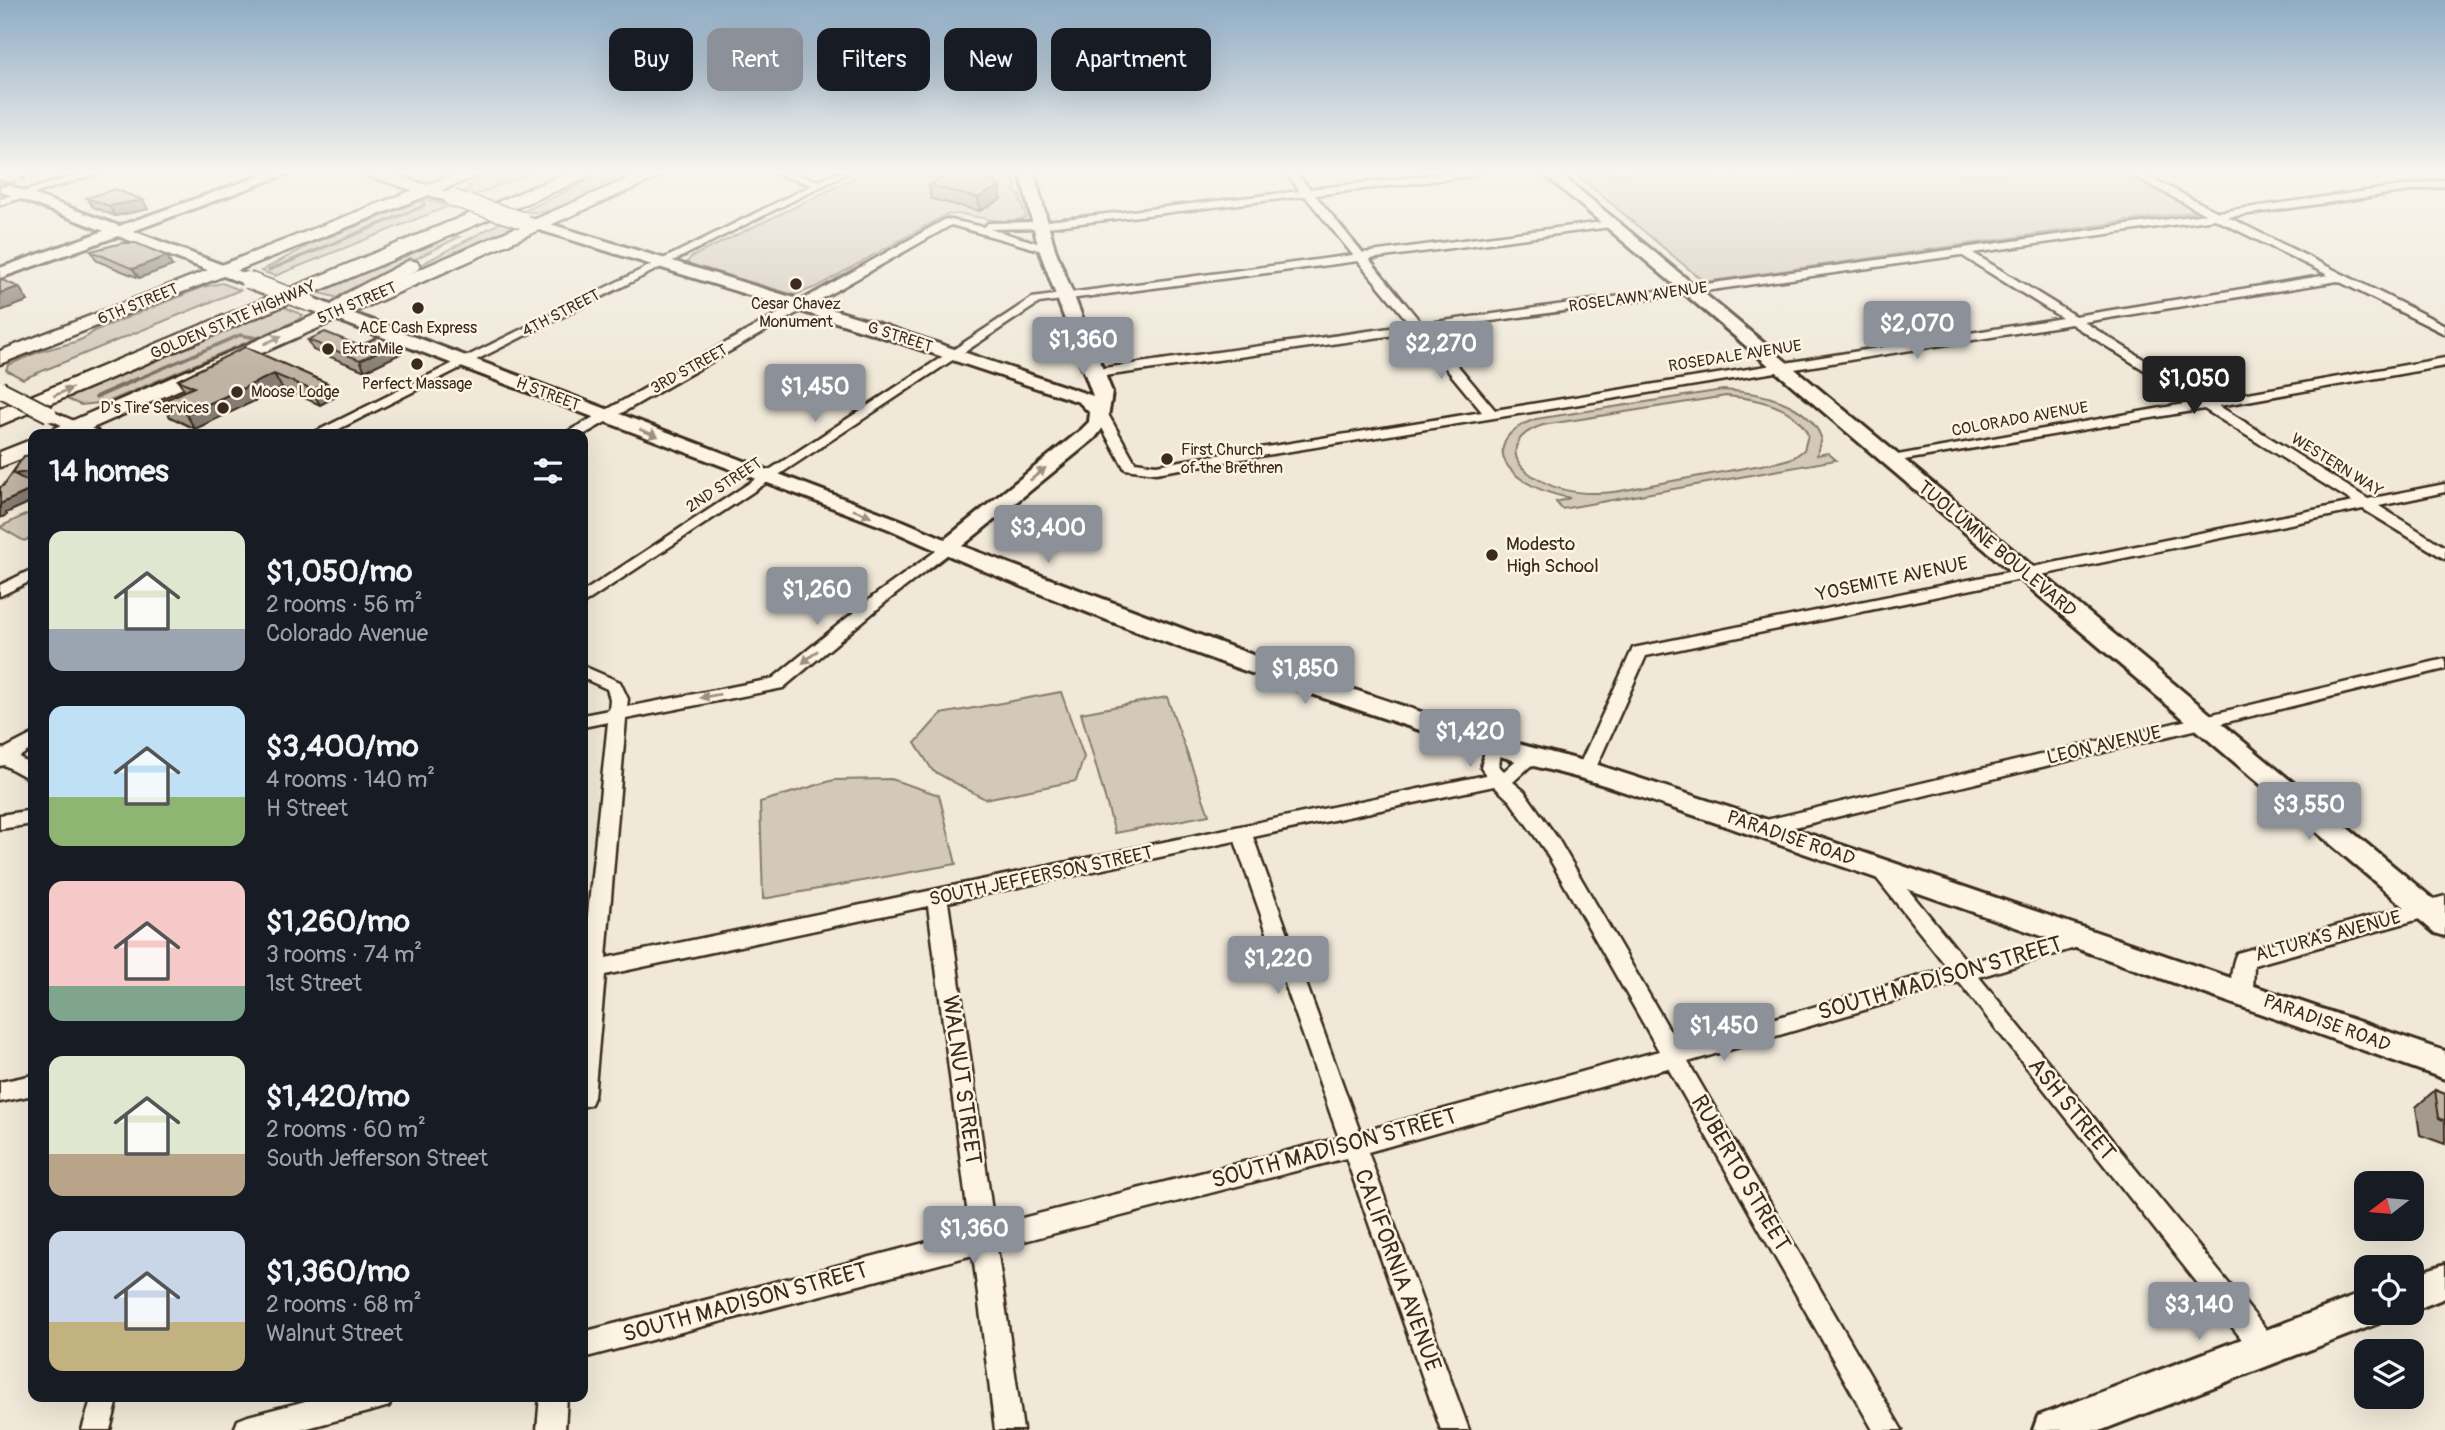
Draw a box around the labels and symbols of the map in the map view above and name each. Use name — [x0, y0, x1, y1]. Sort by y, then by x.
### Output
street label: GOLDEN STATE HIGHWAY — [147, 276, 319, 364]
marker: Cesar Chavez Monument — [788, 276, 804, 292]
street label: 5TH STREET — [314, 277, 400, 329]
street label: ROSELAWN AVENUE — [1567, 277, 1709, 317]
street label: 6TH STREET — [95, 279, 181, 329]
street label: 4TH STREET — [519, 285, 603, 341]
place label: Cesar Chavez Monument — [751, 294, 841, 332]
marker: ACE Cash Express — [410, 300, 426, 316]
pin: $2,070 — [1860, 302, 1974, 361]
street label: G STREET — [865, 317, 935, 357]
place label: ACE Cash Express — [359, 318, 477, 338]
pin: $1,360 — [1026, 318, 1140, 377]
pin: $2,270 — [1384, 322, 1498, 381]
one-way arrow — [263, 334, 283, 346]
street label: ROSEDALE AVENUE — [1667, 336, 1803, 376]
place label: ExtraMile — [342, 339, 403, 359]
street label: 3RD STREET — [647, 340, 731, 398]
marker: ExtraMile — [320, 341, 336, 357]
marker: Perfect Massage — [409, 356, 425, 372]
pin: $1,050 — [2137, 356, 2251, 416]
pin: $1,450 — [758, 364, 872, 424]
street label: H STREET — [513, 373, 583, 415]
place label: Perfect Massage — [362, 374, 472, 394]
place label: Moose Lodge — [251, 382, 340, 402]
marker: Moose Lodge — [229, 384, 245, 400]
one-way arrow — [53, 386, 73, 398]
street label: COLORADO AVENUE — [1950, 397, 2090, 441]
place label: D's Tire Services — [101, 398, 209, 418]
marker: D's Tire Services — [215, 400, 231, 416]
one-way arrow — [639, 427, 660, 438]
street label: WESTERN WAY — [2287, 429, 2387, 501]
place label: First Church of the Brethren — [1181, 440, 1283, 478]
marker: First Church of the Brethren — [1159, 451, 1175, 467]
street label: 2ND STREET — [682, 453, 766, 517]
one-way arrow — [1029, 467, 1046, 482]
street label: TUOLUMNE BOULEVARD — [1913, 475, 2081, 623]
pin: $3,400 — [991, 505, 1105, 565]
one-way arrow — [852, 507, 873, 518]
place label: Modesto High School — [1506, 532, 1599, 578]
marker: Modesto High School — [1484, 547, 1500, 563]
street label: YOSEMITE AVENUE — [1813, 551, 1970, 607]
pin: $1,260 — [760, 568, 874, 627]
pin: $1,850 — [1248, 646, 1362, 706]
one-way arrow — [802, 649, 819, 664]
one-way arrow — [699, 691, 721, 702]
pin: $1,420 — [1413, 710, 1527, 769]
street label: LEON AVENUE — [2045, 720, 2164, 770]
pin: $3,550 — [2252, 782, 2366, 842]
street label: PARADISE ROAD — [1724, 805, 1858, 871]
street label: SOUTH JEFFERSON STREET — [927, 841, 1155, 911]
street label: ALTURAS AVENUE — [2252, 905, 2404, 967]
street label: SOUTH MADISON STREET — [1815, 929, 2066, 1027]
pin: $1,220 — [1221, 936, 1335, 996]
street label: PARADISE ROAD — [2260, 989, 2394, 1057]
street label: WALNUT STREET — [936, 993, 988, 1167]
pin: $1,450 — [1667, 1004, 1781, 1063]
street label: ASH STREET — [2022, 1052, 2122, 1167]
street label: RUBERTO STREET — [1685, 1090, 1798, 1256]
street label: SOUTH MADISON STREET — [1208, 1101, 1460, 1195]
street label: CALIFORNIA AVENUE — [1348, 1165, 1448, 1375]
north arrow — [2354, 1171, 2424, 1241]
pin: $1,360 — [917, 1206, 1031, 1266]
street label: SOUTH MADISON STREET — [619, 1255, 871, 1349]
pin: $3,140 — [2142, 1282, 2256, 1342]

